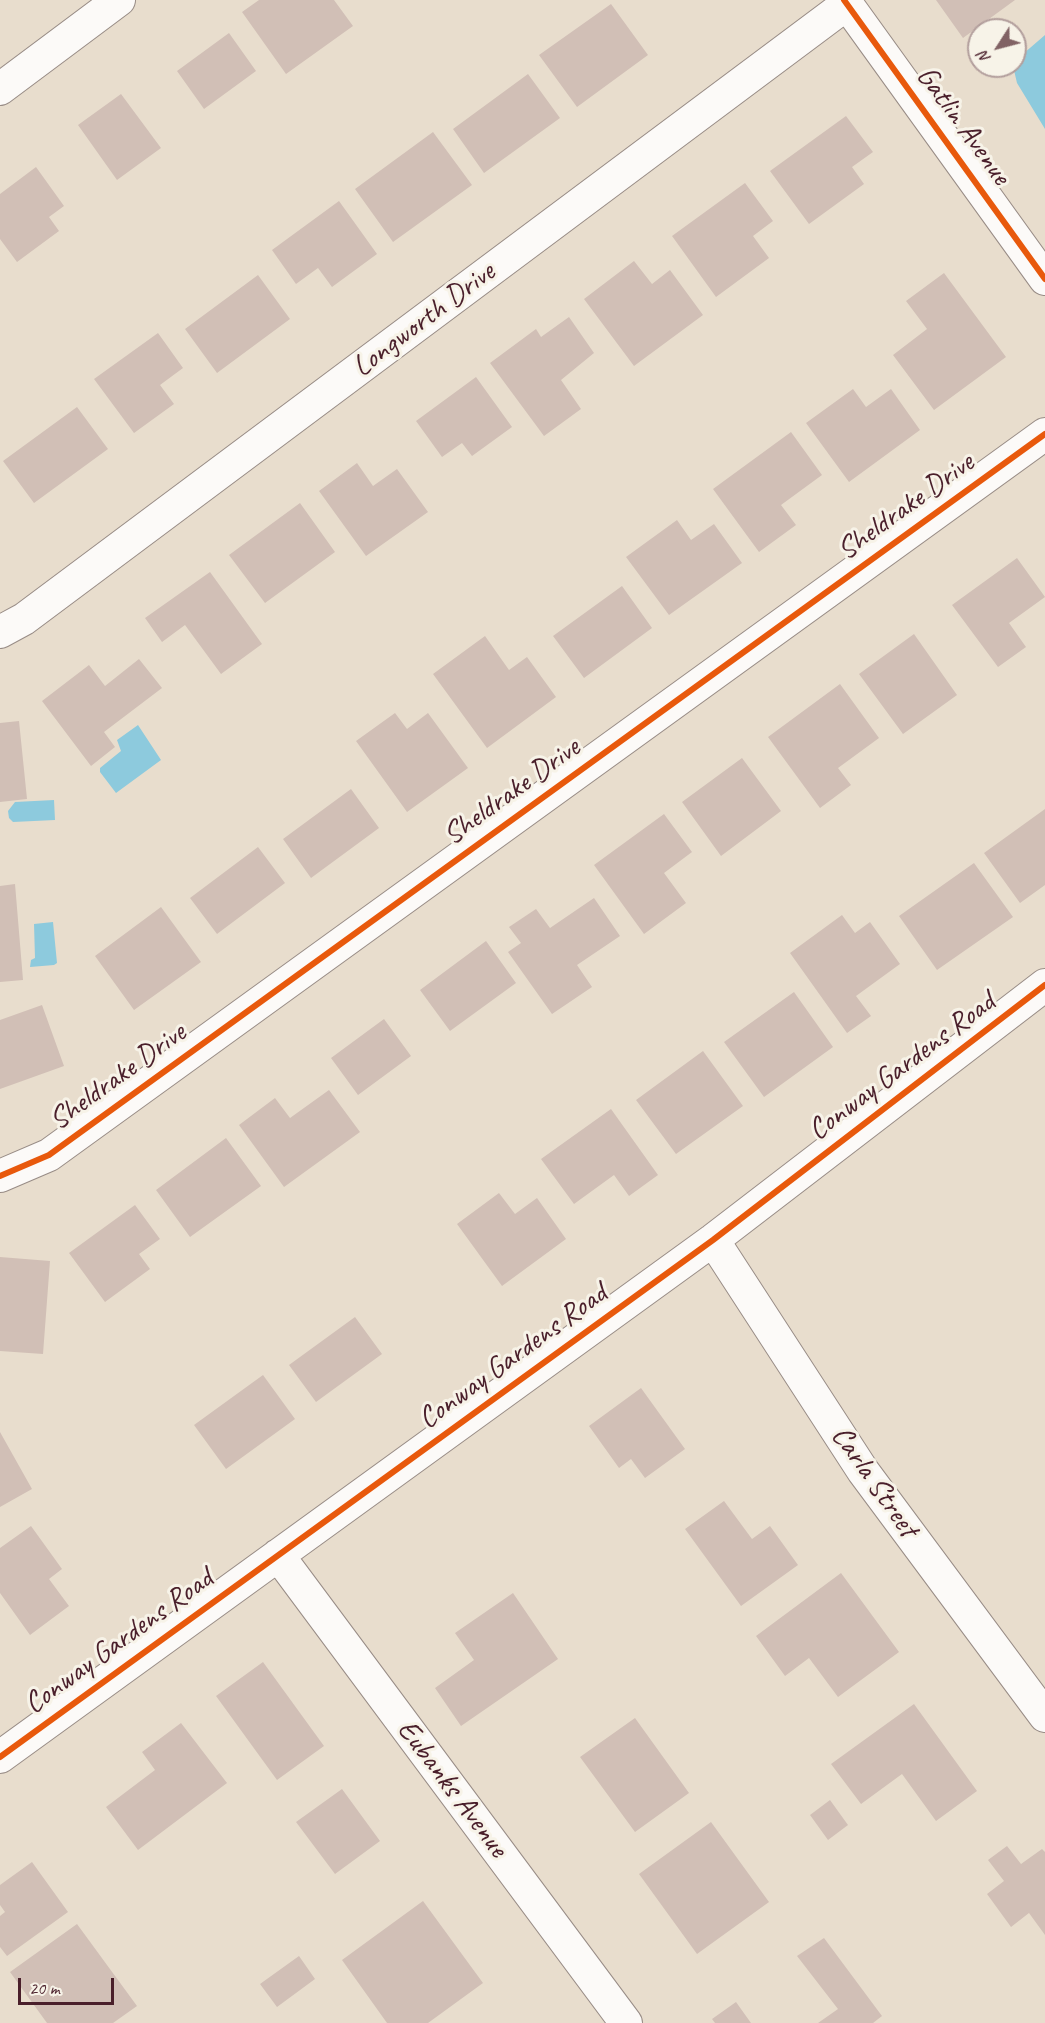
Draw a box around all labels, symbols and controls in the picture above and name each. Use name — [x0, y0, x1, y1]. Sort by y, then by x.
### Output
north arrow — [967, 18, 1027, 78]
text: N — [973, 48, 995, 67]
street label: Gatlin Avenue — [908, 60, 1018, 192]
street label: Longworth Drive — [346, 255, 502, 385]
street label: Sheldrake Drive — [831, 445, 981, 569]
street label: Sheldrake Drive — [437, 730, 587, 854]
street label: Conway Gardens Road — [802, 985, 1002, 1149]
street label: Sheldrake Drive — [43, 1015, 193, 1139]
street label: Conway Gardens Road — [412, 1276, 614, 1438]
street label: Carla Street — [823, 1419, 925, 1545]
street label: Conway Gardens Road — [18, 1561, 220, 1723]
street label: Eubanks Avenue — [389, 1713, 515, 1865]
scale bar — [21, 1966, 117, 2004]
text: 20 m — [29, 1977, 60, 1999]

